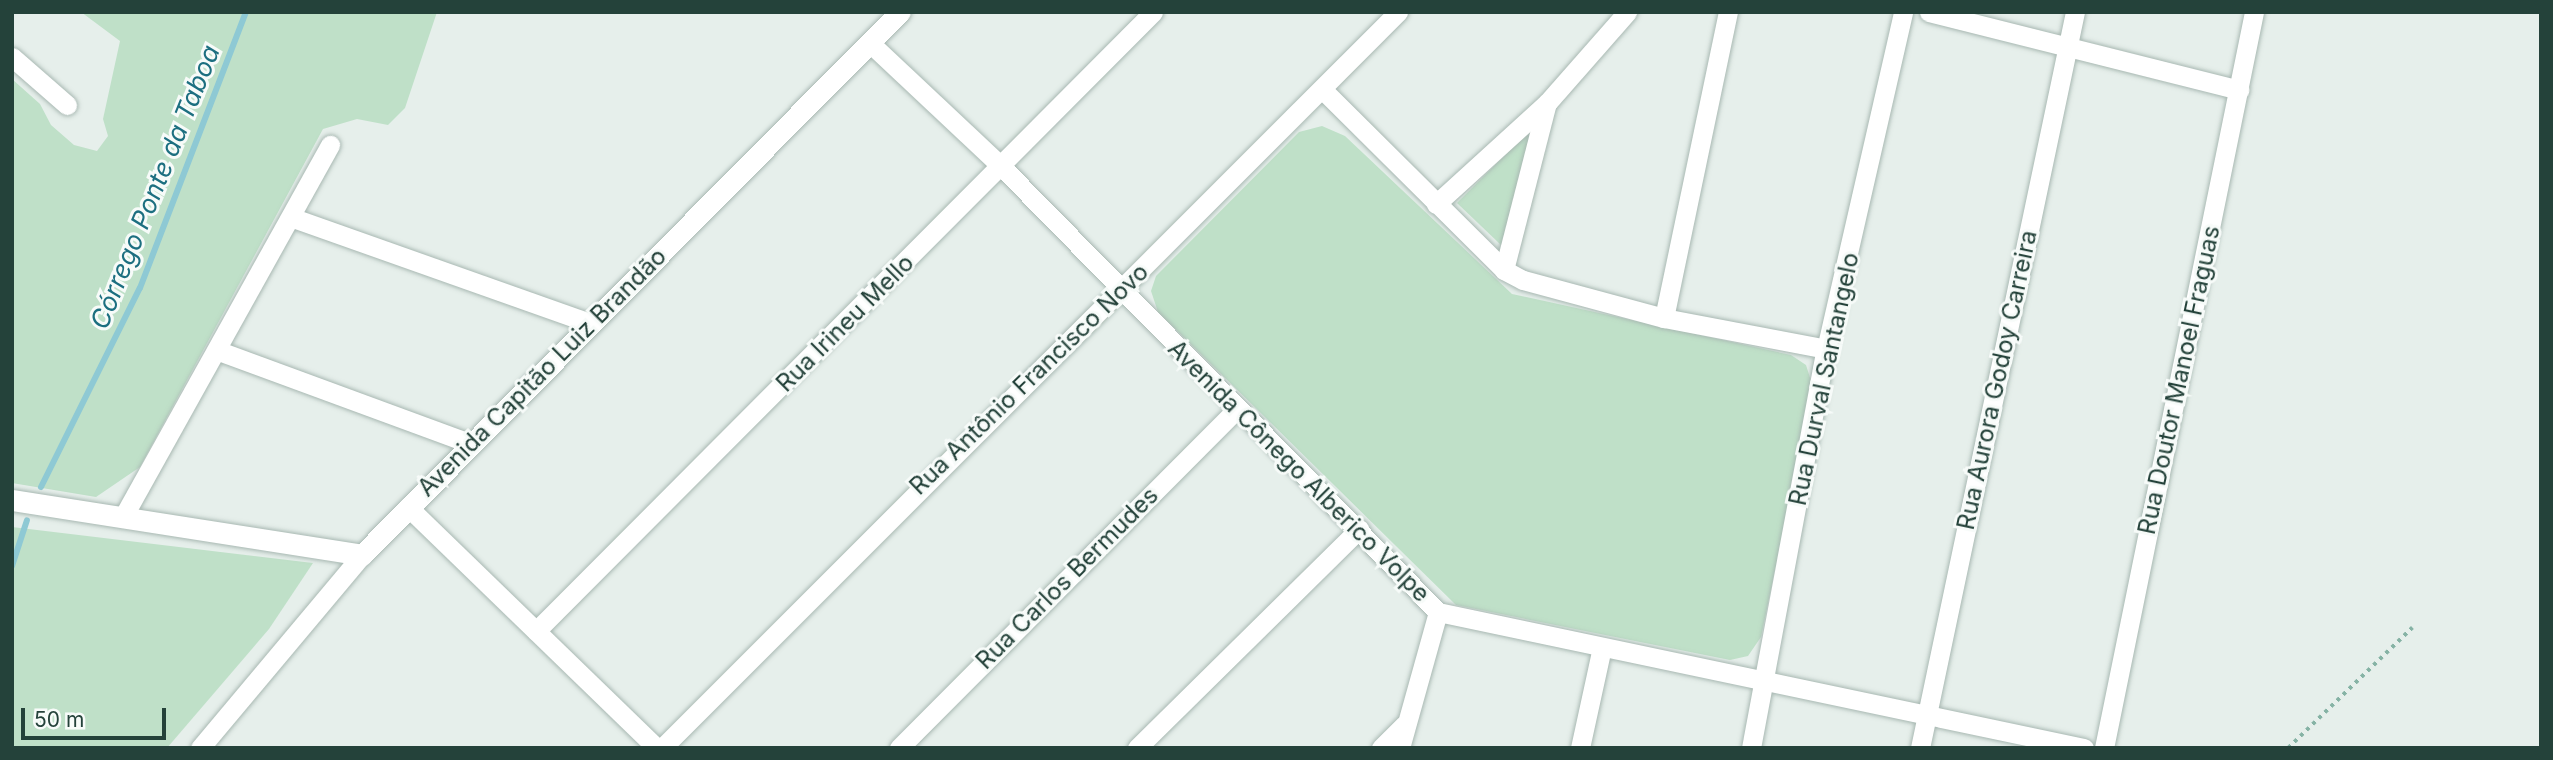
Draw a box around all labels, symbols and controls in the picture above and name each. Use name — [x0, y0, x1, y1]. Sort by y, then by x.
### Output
water label: Córrego Ponte da Taboa — [84, 40, 226, 334]
street label: Rua Doutor Manoel Fraguas — [2132, 223, 2226, 537]
street label: Rua Aurora Godoy Carreira — [1951, 228, 2043, 532]
street label: Avenida Capitão Luiz Brandão — [412, 242, 672, 502]
street label: Rua Irineu Mello — [770, 248, 920, 398]
street label: Rua Durval Santangelo — [1783, 250, 1865, 508]
street label: Rua Antônio Francisco Novo — [904, 257, 1154, 501]
street label: Avenida Cônego Alberico Volpe — [1162, 334, 1436, 608]
street label: Rua Carlos Bermudes — [970, 481, 1164, 675]
scale bar — [24, 694, 170, 738]
text: 50 m — [34, 707, 84, 732]

